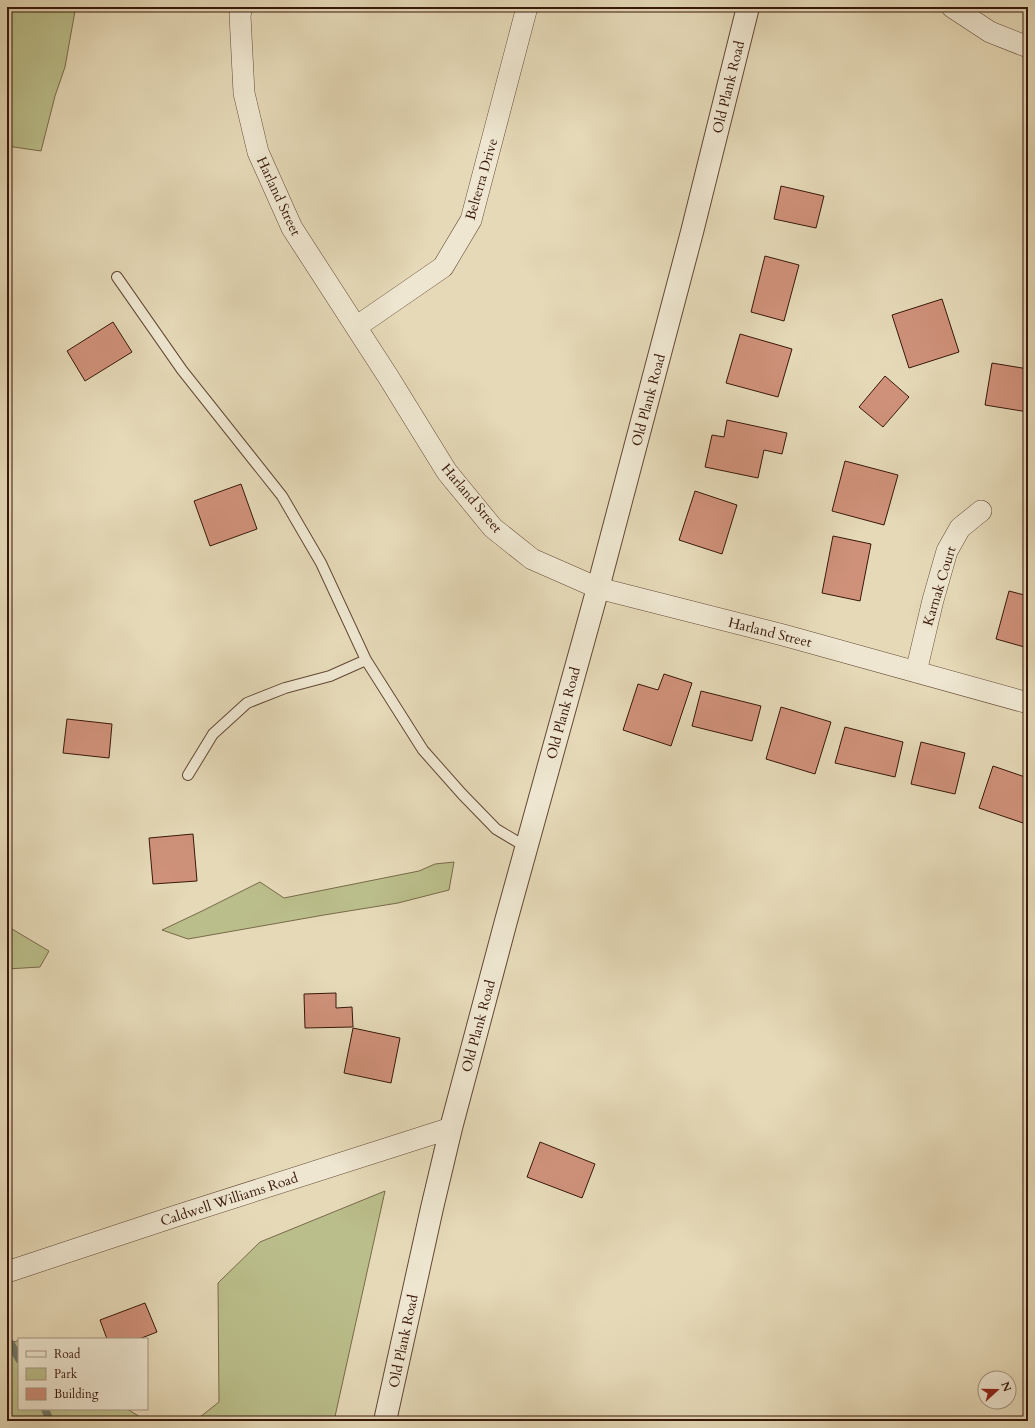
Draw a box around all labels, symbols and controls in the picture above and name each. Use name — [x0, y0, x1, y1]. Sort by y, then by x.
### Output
street label: Old Plank Road — [708, 38, 749, 135]
street label: Belterra Drive — [461, 136, 502, 222]
street label: Harland Street — [252, 154, 305, 239]
street label: Old Plank Road — [627, 351, 670, 448]
street label: Harland Street — [437, 460, 507, 538]
street label: Karnak Court — [918, 543, 961, 628]
street label: Harland Street — [726, 613, 814, 652]
street label: Old Plank Road — [542, 664, 585, 761]
street label: Old Plank Road — [457, 977, 500, 1074]
street label: Caldwell Williams Road — [158, 1168, 301, 1231]
street label: Old Plank Road — [384, 1292, 423, 1389]
legend — [18, 1338, 148, 1410]
text: Road — [54, 1346, 81, 1362]
text: Park — [54, 1366, 78, 1382]
north arrow — [977, 1370, 1017, 1410]
text: N — [997, 1379, 1015, 1394]
text: Building — [54, 1386, 99, 1402]

